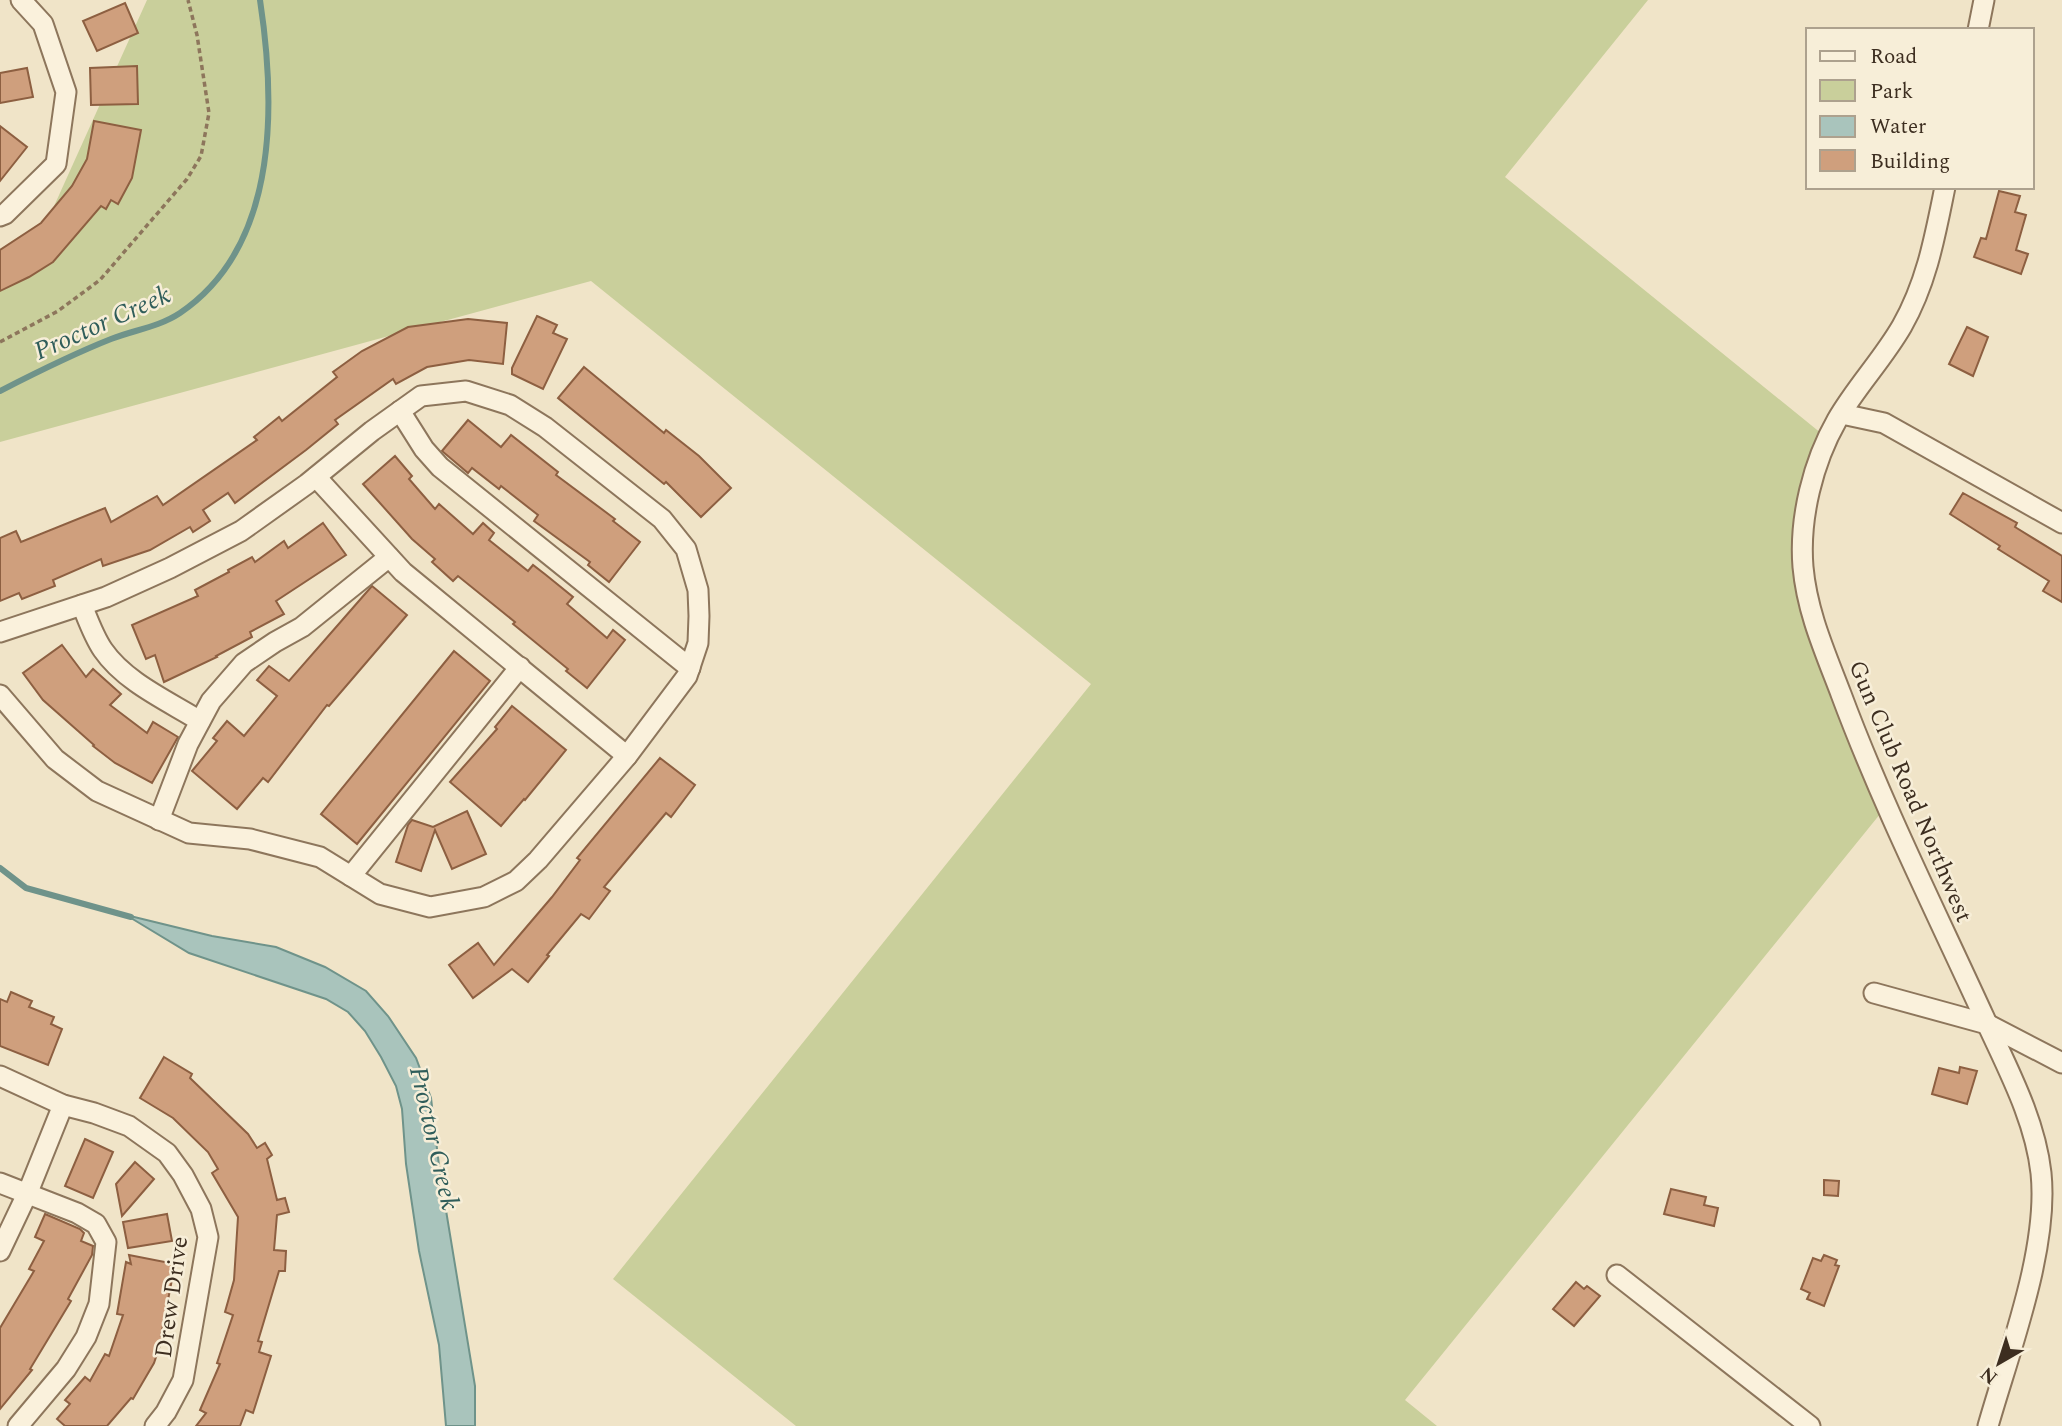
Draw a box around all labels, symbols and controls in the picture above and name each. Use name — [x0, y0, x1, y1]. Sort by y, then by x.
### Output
legend — [1806, 28, 2034, 189]
text: Road — [1870, 41, 1917, 73]
text: Park — [1870, 76, 1914, 108]
text: Water — [1870, 111, 1926, 143]
text: Building — [1870, 146, 1950, 178]
water label: Proctor Creek — [27, 275, 177, 371]
street label: Gun Club Road Northwest — [1839, 655, 1982, 928]
water label: Proctor Creek — [398, 1062, 470, 1214]
street label: Drew Drive — [146, 1234, 198, 1360]
north arrow — [1964, 1328, 2034, 1398]
text: N — [1974, 1359, 2004, 1391]

